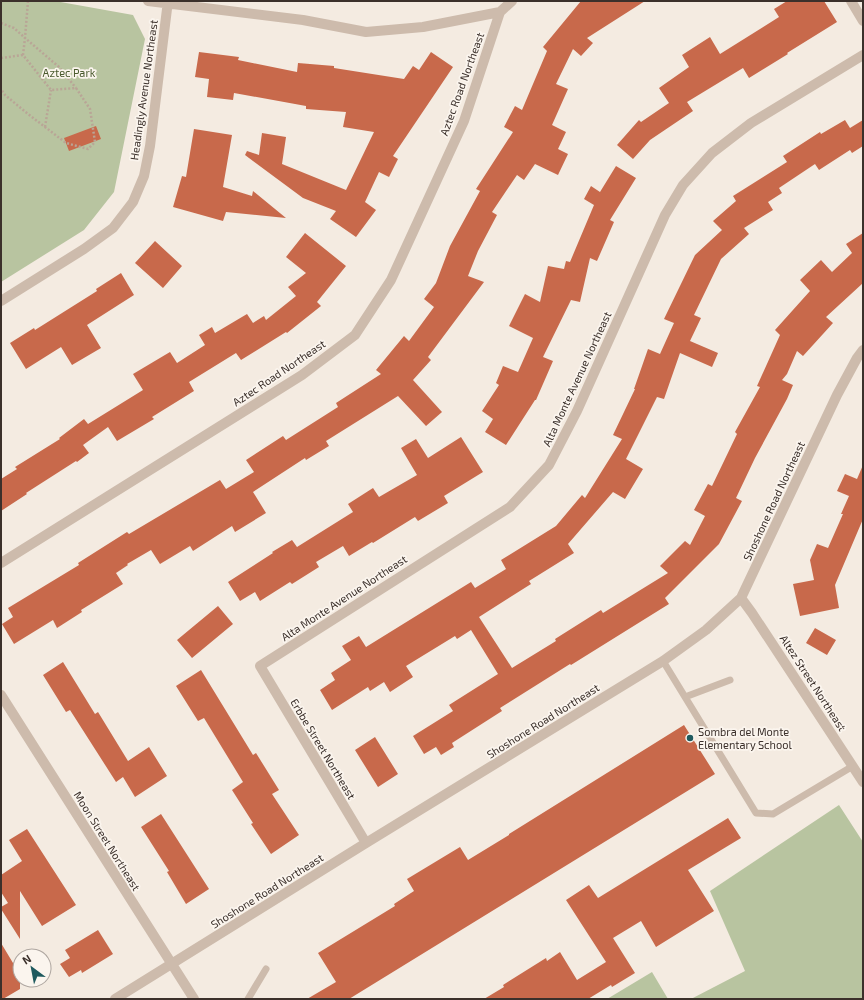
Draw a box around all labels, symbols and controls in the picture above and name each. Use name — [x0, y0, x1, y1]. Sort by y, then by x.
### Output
street label: Headingly Avenue Northeast — [127, 19, 160, 161]
street label: Aztec Road Northeast — [437, 30, 486, 137]
park label: Aztec Park — [43, 66, 96, 79]
street label: Alta Monte Avenue Northeast — [540, 309, 614, 448]
street label: Aztec Road Northeast — [230, 337, 327, 408]
street label: Shoshone Road Northeast — [740, 439, 807, 563]
street label: Alta Monte Avenue Northeast — [278, 552, 409, 643]
street label: Altez Street Northeast — [777, 632, 849, 733]
street label: Shoshone Road Northeast — [484, 681, 601, 761]
street label: Erbbe Street Northeast — [288, 696, 359, 801]
place label: Sombra del Monte Elementary School — [698, 725, 792, 751]
marker: Sombra del Monte Elementary School — [685, 733, 695, 743]
street label: Moon Street Northeast — [72, 789, 143, 893]
street label: Shoshone Road Northeast — [208, 851, 325, 931]
north arrow — [12, 948, 52, 988]
text: N — [20, 951, 33, 967]

